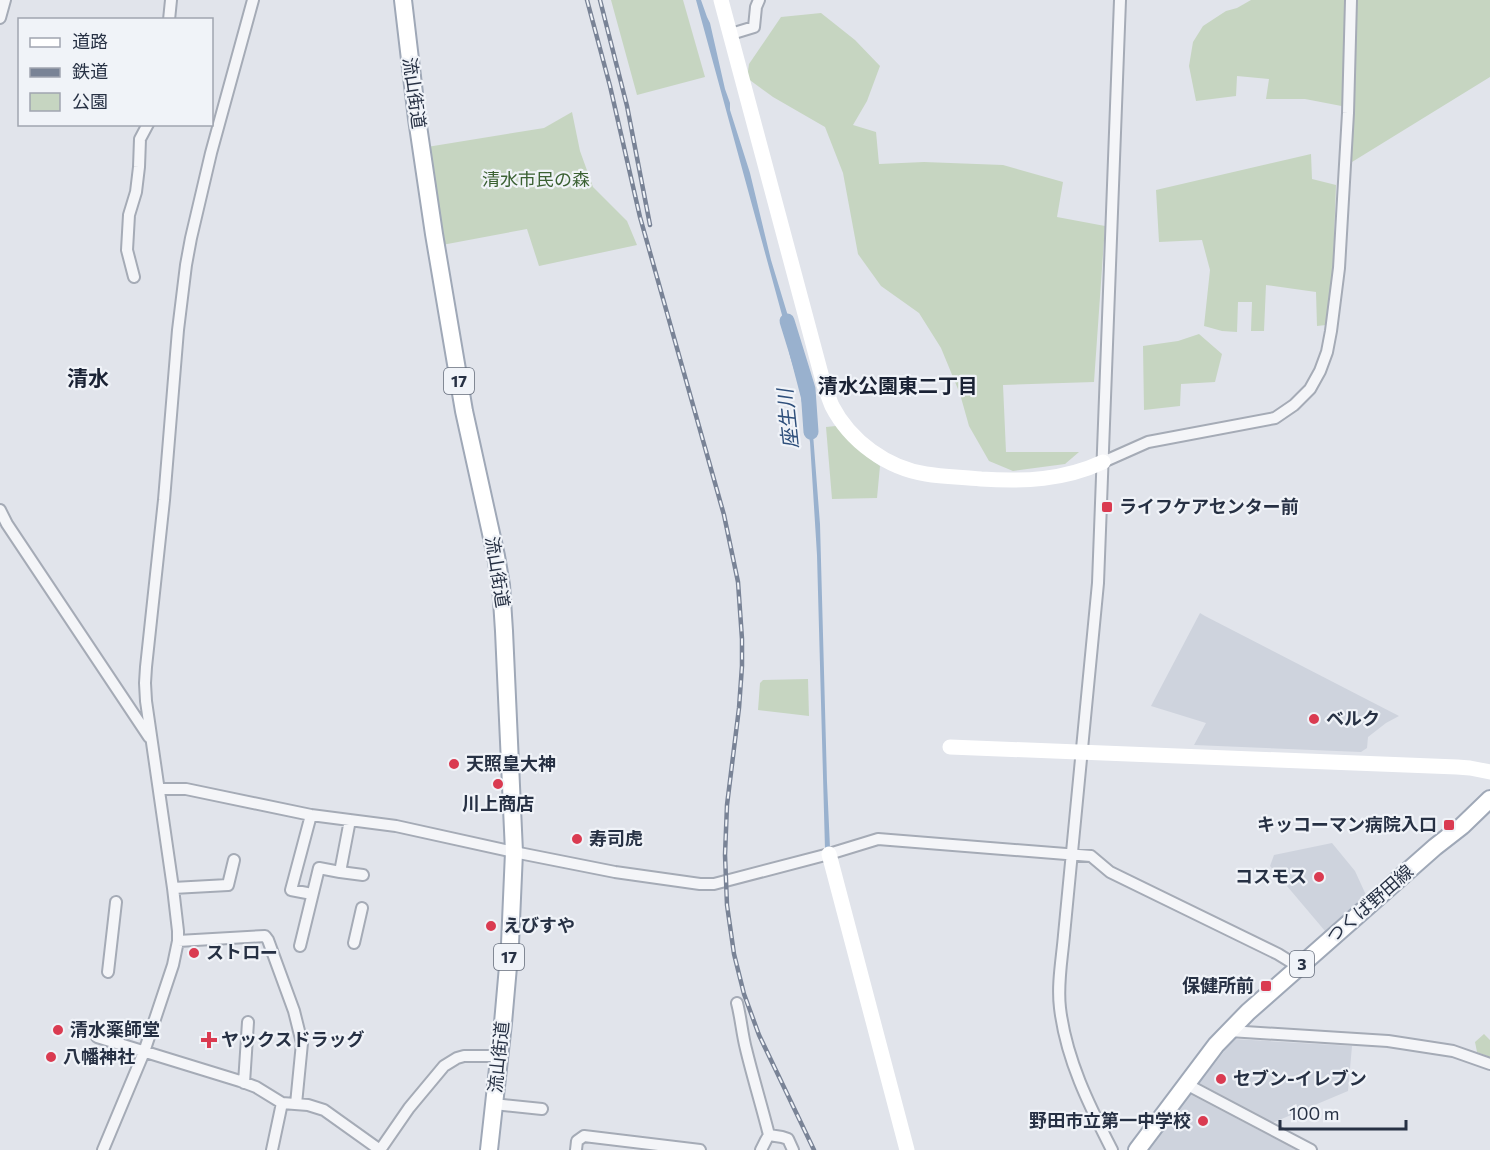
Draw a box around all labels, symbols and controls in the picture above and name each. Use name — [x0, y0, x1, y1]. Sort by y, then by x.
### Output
legend — [18, 18, 213, 126]
text: 道路 — [72, 30, 108, 52]
street label: 流山街道 — [399, 56, 431, 130]
text: 鉄道 — [72, 60, 108, 82]
text: 公園 — [72, 90, 108, 112]
park label: 清水市民の森 — [482, 168, 590, 190]
district label: 清水 — [67, 365, 109, 390]
road number: 17 — [444, 368, 474, 394]
district label: 清水公園東二丁目 — [818, 373, 978, 397]
water label: 座生川 — [772, 386, 802, 450]
place label: ライフケアセンター前 — [1119, 495, 1299, 517]
marker: ライフケアセンター前 — [1100, 500, 1114, 514]
street label: 流山街道 — [481, 535, 514, 609]
place label: ベルク — [1326, 707, 1380, 729]
marker: ベルク — [1307, 712, 1321, 726]
place label: 天照皇大神 — [466, 752, 556, 774]
marker: 天照皇大神 — [447, 757, 461, 771]
marker: 川上商店 — [491, 777, 505, 791]
place label: 川上商店 — [462, 792, 534, 814]
place label: キッコーマン病院入口 — [1257, 813, 1437, 835]
marker: キッコーマン病院入口 — [1442, 818, 1456, 832]
place label: 寿司虎 — [589, 827, 643, 849]
marker: 寿司虎 — [570, 832, 584, 846]
street label: つくば野田線 — [1321, 860, 1417, 947]
place label: コスモス — [1235, 865, 1307, 887]
marker: コスモス — [1312, 870, 1326, 884]
place label: えびすや — [503, 914, 575, 936]
marker: えびすや — [484, 919, 498, 933]
place label: ストロー — [206, 941, 278, 963]
road number: 17 — [494, 944, 524, 970]
marker: ストロー — [187, 946, 201, 960]
road number: 3 — [1290, 951, 1314, 977]
place label: 保健所前 — [1182, 974, 1254, 996]
marker: 保健所前 — [1259, 979, 1273, 993]
place label: 清水薬師堂 — [70, 1018, 160, 1040]
street label: 流山街道 — [483, 1020, 513, 1094]
marker: 清水薬師堂 — [51, 1023, 65, 1037]
place label: ヤックスドラッグ — [221, 1028, 364, 1050]
marker: ヤックスドラッグ — [202, 1033, 216, 1047]
place label: 八幡神社 — [63, 1045, 135, 1067]
marker: 八幡神社 — [44, 1050, 58, 1064]
place label: セブン-イレブン — [1233, 1067, 1367, 1089]
marker: セブン-イレブン — [1214, 1072, 1228, 1086]
scale bar — [1280, 1093, 1406, 1131]
text: 100 m — [1289, 1102, 1339, 1124]
place label: 野田市立第一中学校 — [1029, 1109, 1191, 1131]
marker: 野田市立第一中学校 — [1196, 1114, 1210, 1128]

